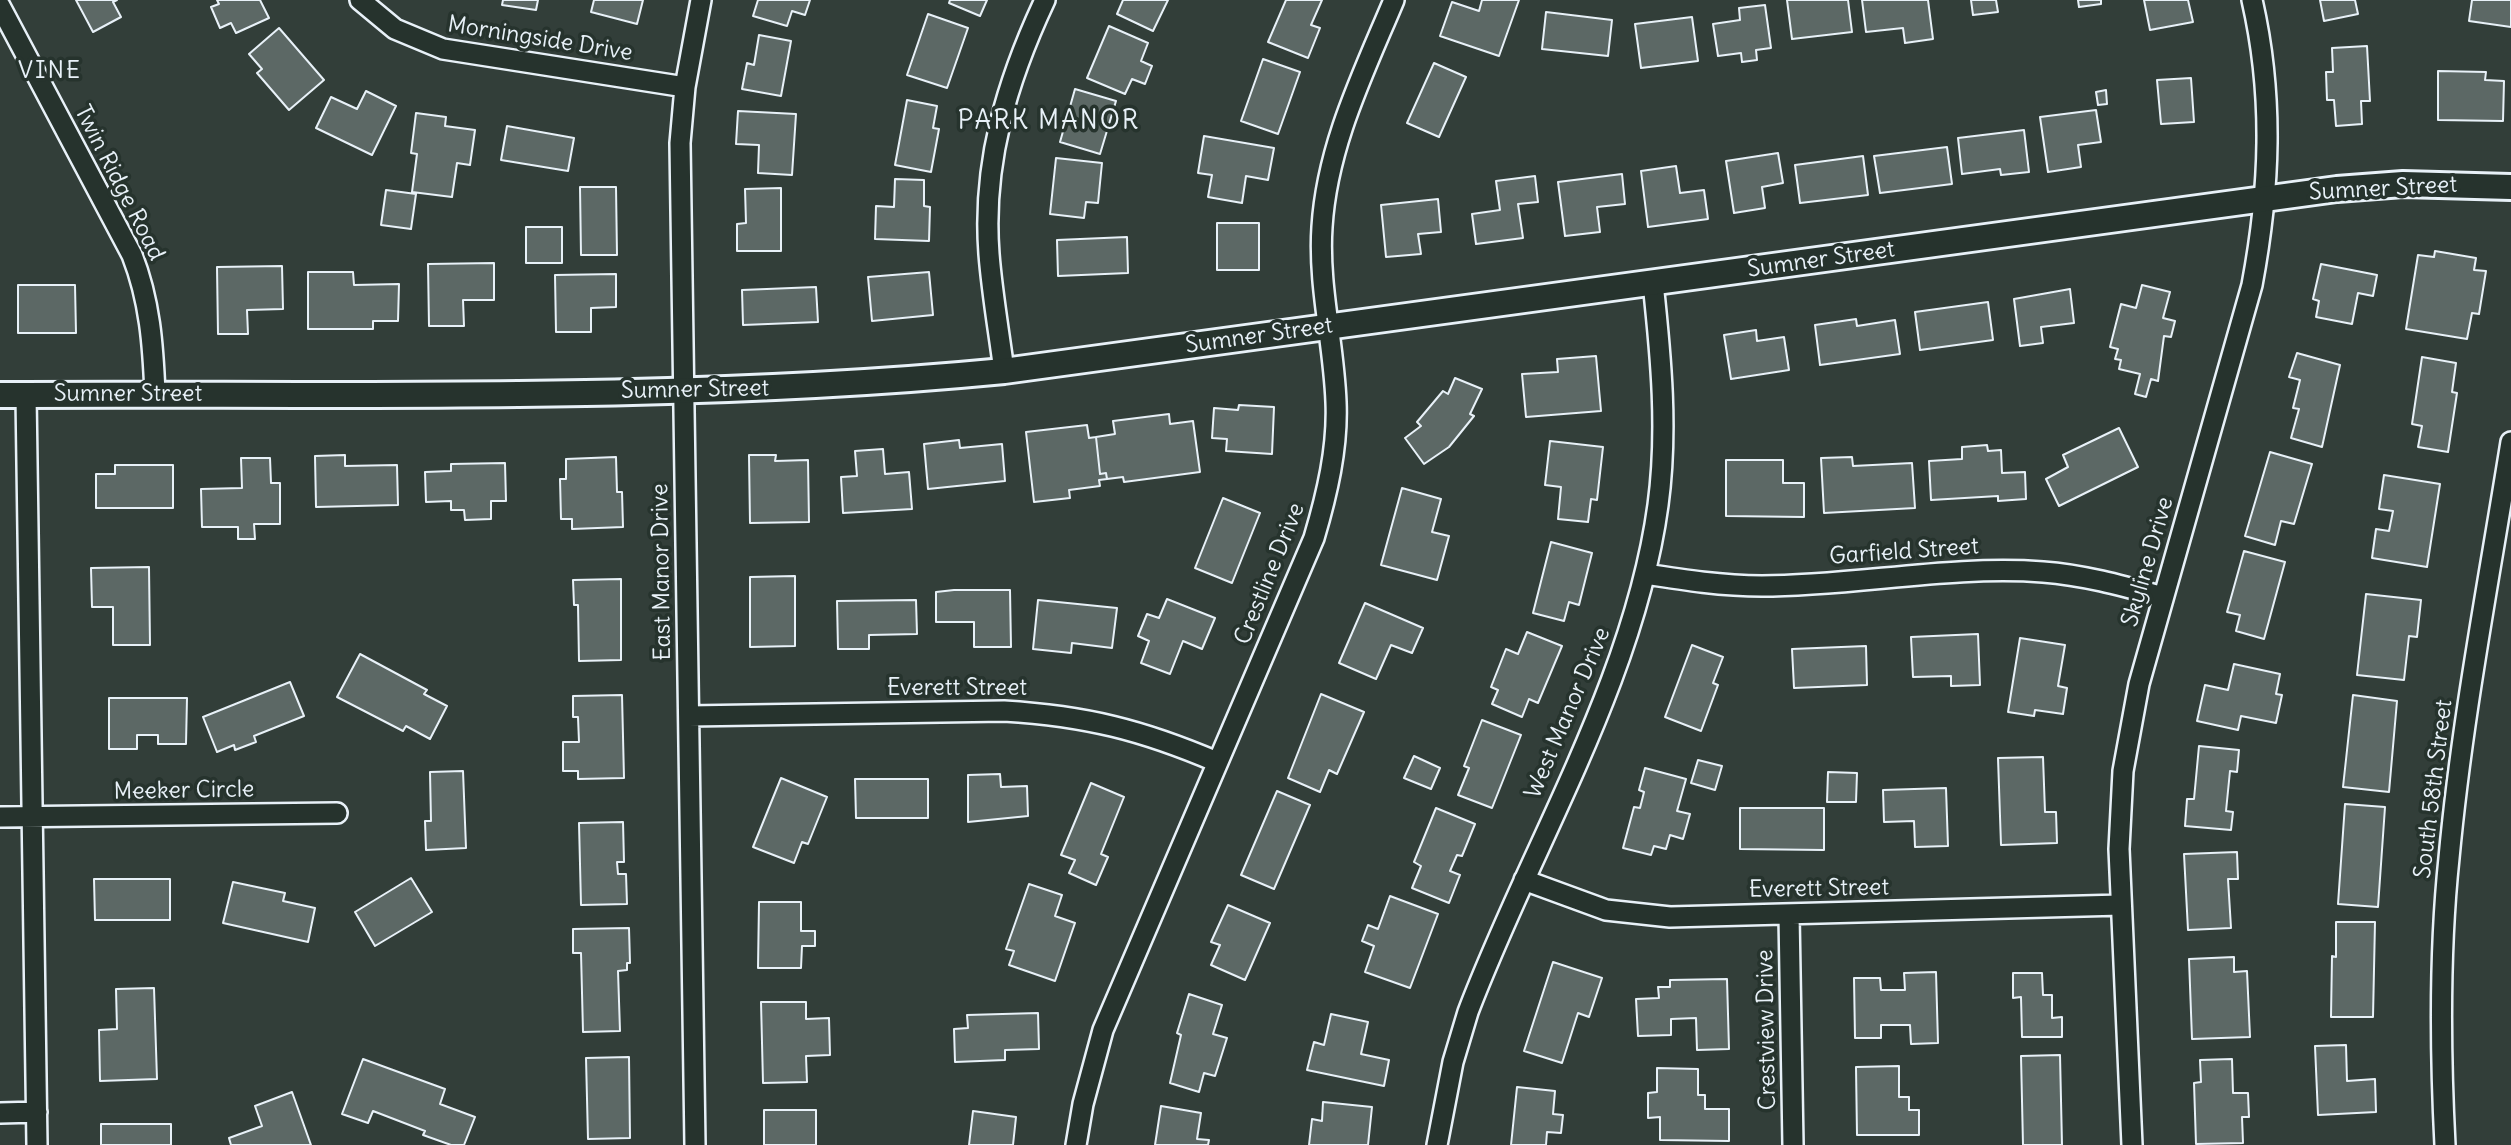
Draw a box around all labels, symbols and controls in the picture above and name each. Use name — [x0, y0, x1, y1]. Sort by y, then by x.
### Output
street label: Morningside Drive — [446, 11, 634, 67]
district label: VINE — [18, 57, 82, 85]
street label: Twin Ridge Road — [68, 101, 170, 265]
district label: PARK MANOR — [959, 106, 1139, 138]
street label: Sumner Street — [2308, 171, 2458, 207]
street label: Sumner Street — [1746, 236, 1896, 284]
street label: Sumner Street — [1184, 312, 1334, 360]
street label: Sumner Street — [621, 375, 769, 405]
street label: Sumner Street — [54, 380, 202, 408]
street label: East Manor Drive — [647, 483, 677, 661]
street label: Skyline Drive — [2116, 494, 2180, 630]
street label: Crestline Drive — [1229, 499, 1311, 649]
street label: Garfield Street — [1828, 533, 1980, 571]
street label: West Manor Drive — [1519, 623, 1617, 803]
street label: Everett Street — [887, 674, 1027, 702]
street label: South 58th Street — [2409, 698, 2459, 880]
street label: Meeker Circle — [113, 776, 255, 806]
street label: Everett Street — [1749, 874, 1889, 904]
street label: Crestview Drive — [1752, 949, 1782, 1111]

